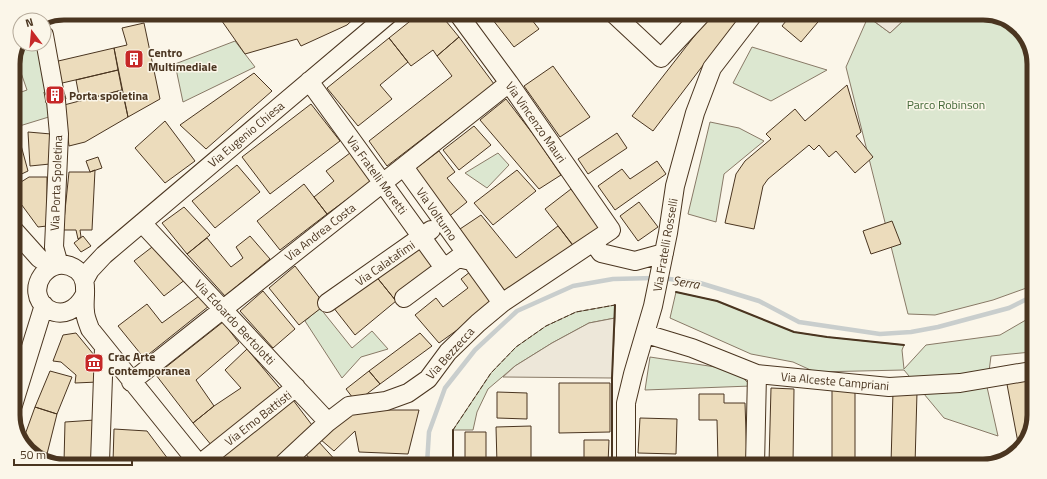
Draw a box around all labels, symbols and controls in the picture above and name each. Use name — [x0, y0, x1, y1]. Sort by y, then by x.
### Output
north arrow — [12, 12, 52, 52]
text: N — [23, 14, 35, 31]
place label: Centro Multimediale — [148, 43, 217, 76]
building icon: Centro Multimediale — [123, 48, 145, 70]
street label: Via Vincenzo Mauri — [501, 77, 571, 167]
building icon: Porta spoletina — [44, 84, 66, 106]
place label: Porta spoletina — [69, 86, 148, 105]
park label: Parco Robinson — [907, 95, 985, 114]
street label: Via Eugenio Chiesa — [204, 96, 288, 172]
street label: Via Fratelli Moretti — [342, 132, 412, 218]
street label: Via Porta Spoletina — [45, 135, 67, 231]
street label: Via Volturno — [412, 183, 462, 245]
street label: Via Fratelli Rosselli — [647, 197, 683, 293]
street label: Via Andrea Costa — [280, 198, 360, 266]
street label: Via Calatafimi — [351, 235, 419, 291]
water label: Serra — [671, 270, 702, 294]
street label: Via Edoardo Bertolotti — [190, 275, 280, 369]
street label: Via Bezzecca — [421, 322, 479, 384]
place label: Crac Arte Contemporanea — [108, 347, 190, 380]
museum icon: Crac Arte Contemporanea — [83, 352, 105, 374]
street label: Via Alceste Campriani — [780, 367, 890, 395]
street label: Via Emo Battisti — [220, 386, 296, 450]
scale bar — [14, 441, 132, 467]
text: 50 m — [20, 445, 46, 464]

